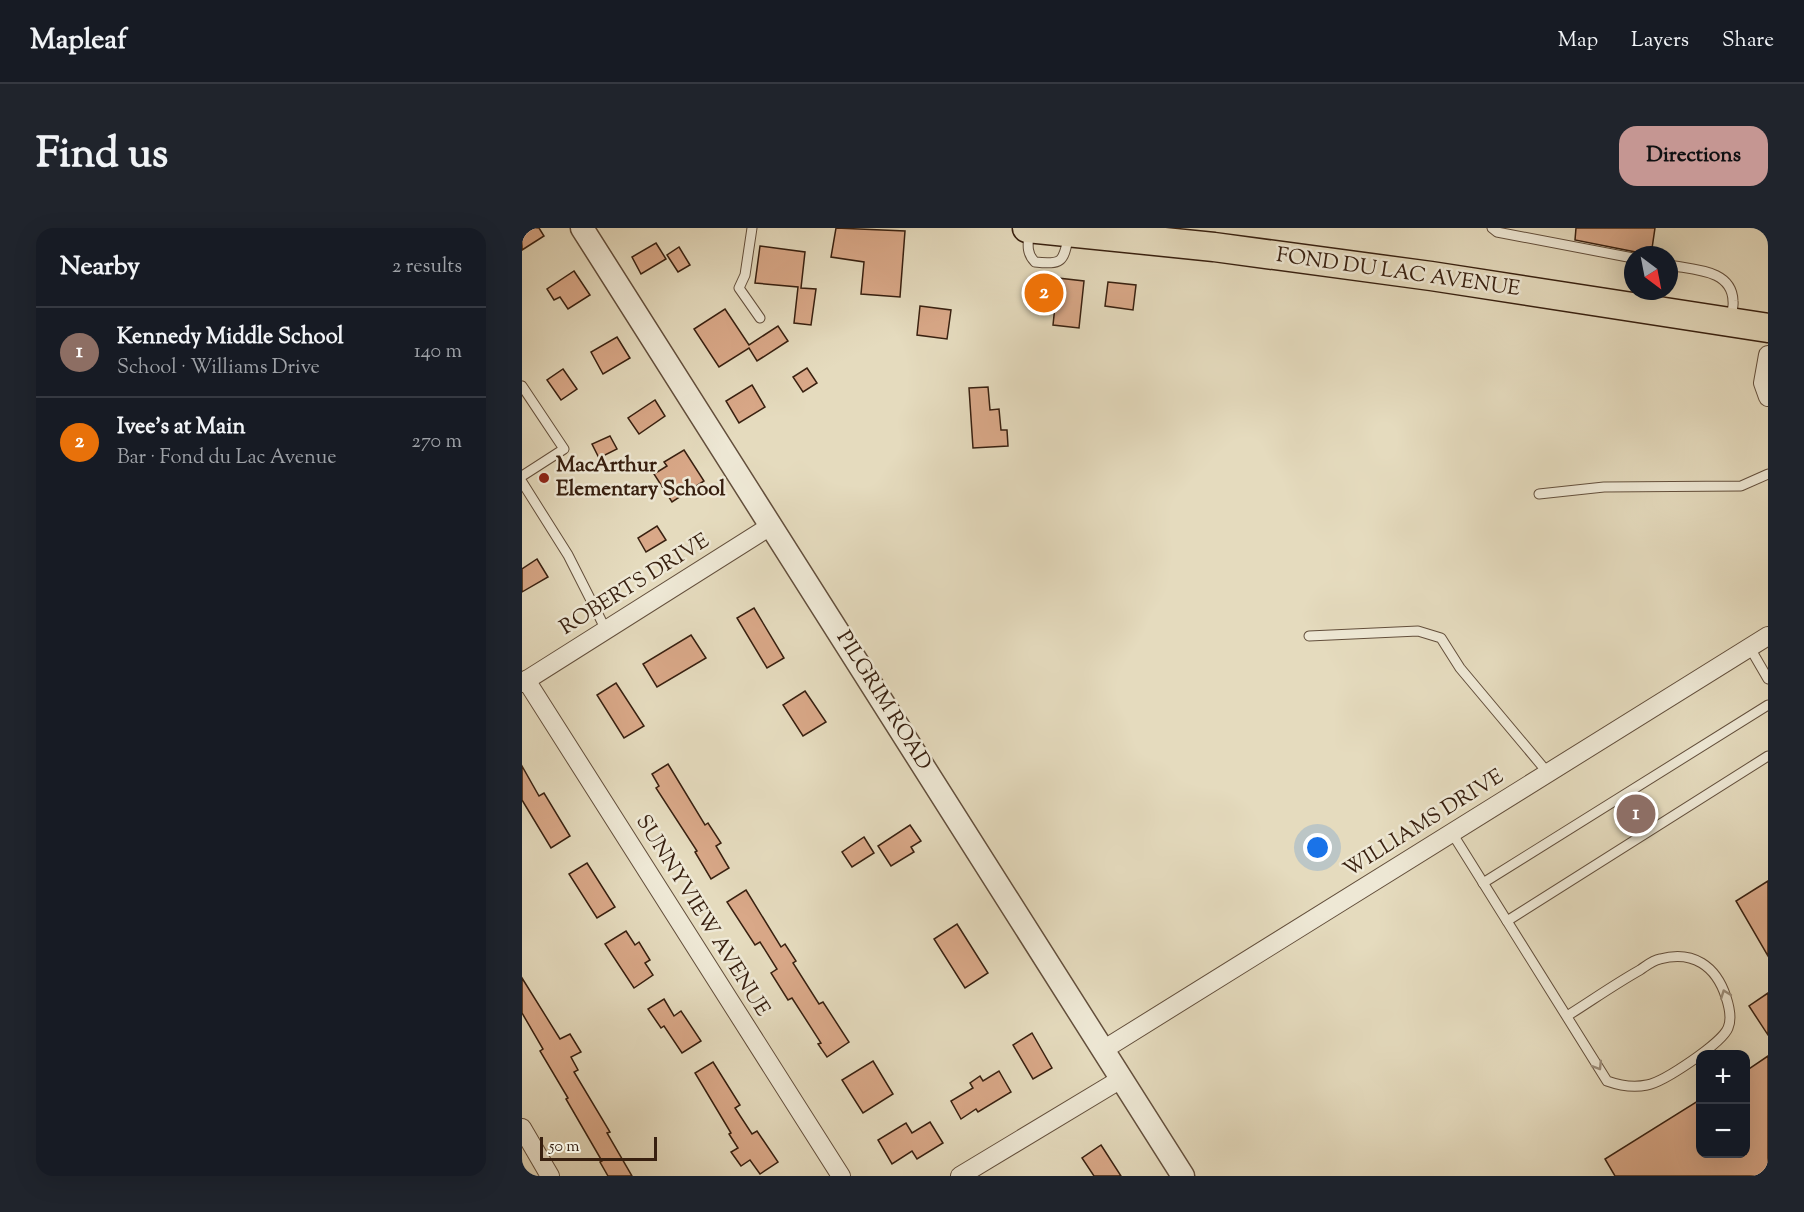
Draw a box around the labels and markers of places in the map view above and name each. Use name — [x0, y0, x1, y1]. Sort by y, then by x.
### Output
pin: 2 — [1024, 270, 1064, 316]
place label: MacArthur Elementary School — [556, 451, 726, 505]
marker: MacArthur Elementary School — [537, 471, 551, 485]
pin: 1 — [1616, 792, 1656, 836]

